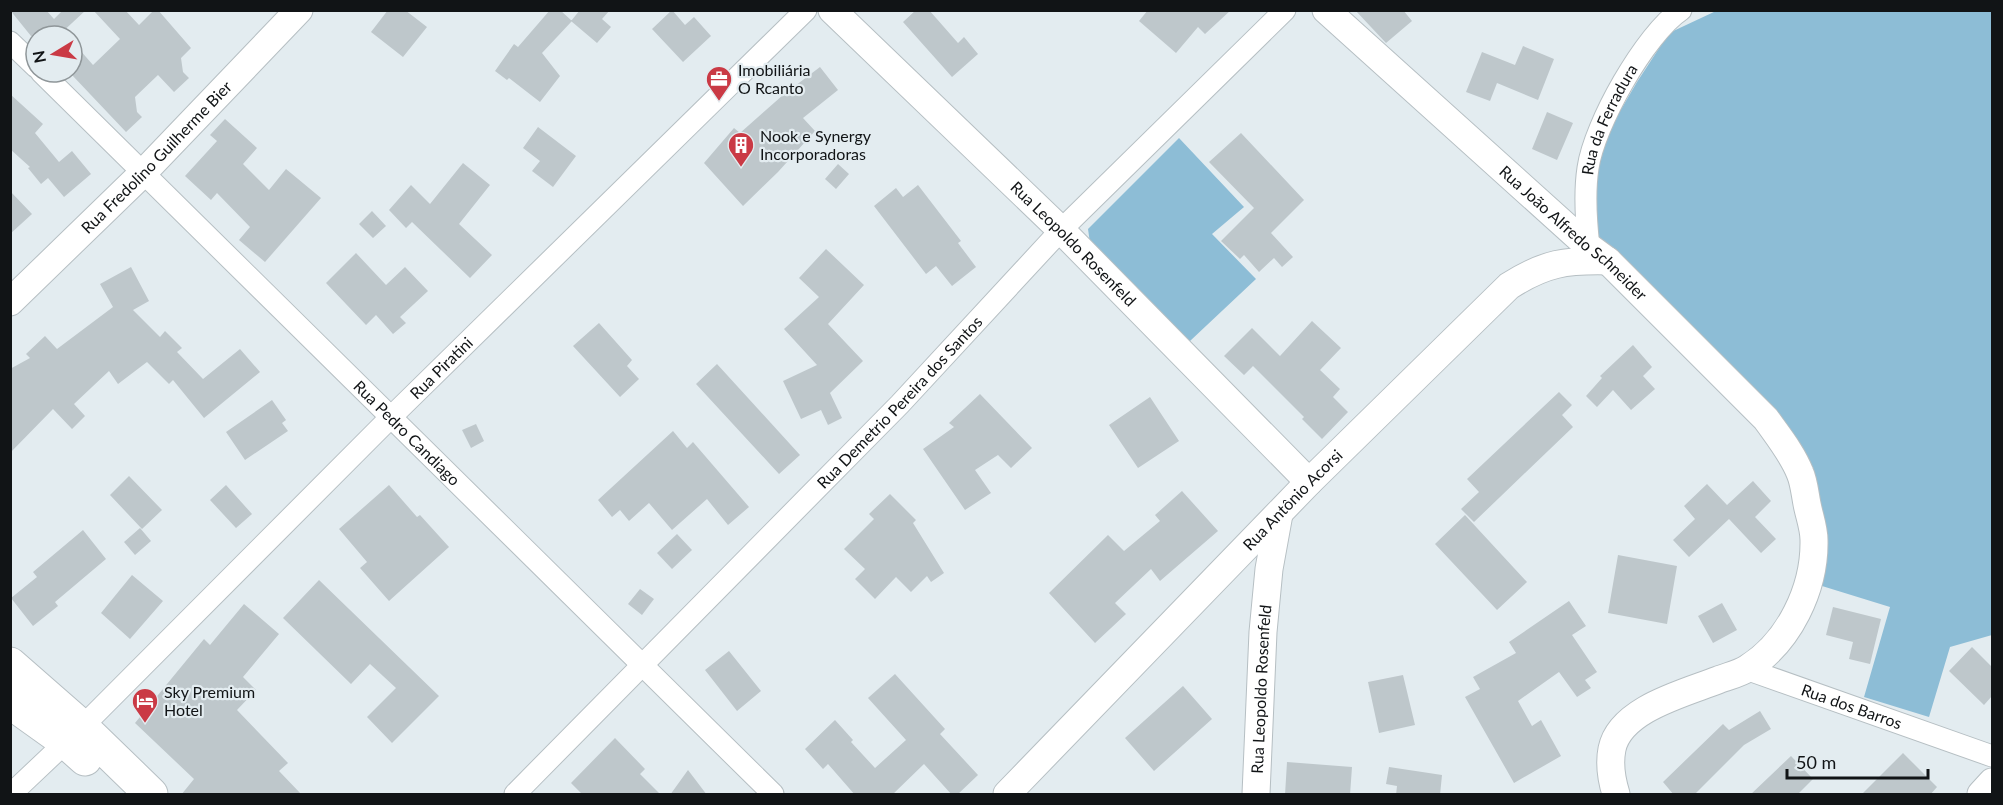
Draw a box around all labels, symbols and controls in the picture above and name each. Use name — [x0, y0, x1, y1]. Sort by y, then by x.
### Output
north arrow — [24, 24, 84, 84]
text: N — [28, 49, 49, 65]
place label: Imobiliária O Rcanto — [738, 60, 811, 97]
street label: Rua da Ferradura — [1577, 60, 1641, 176]
office icon: Imobiliária O Rcanto — [704, 64, 734, 102]
street label: Rua Fredolino Guilherme Bier — [77, 77, 235, 237]
place label: Nook e Synergy Incorporadoras — [760, 126, 872, 163]
building icon: Nook e Synergy Incorporadoras — [726, 130, 756, 168]
street label: Rua João Alfredo Schneider — [1496, 161, 1652, 304]
street label: Rua Leopoldo Rosenfeld — [1007, 177, 1140, 310]
street label: Rua Demetrio Pereira dos Santos — [813, 312, 986, 492]
street label: Rua Piratini — [406, 333, 476, 402]
street label: Rua Pedro Candiago — [350, 376, 464, 489]
street label: Rua Antônio Acorsi — [1238, 445, 1346, 554]
street label: Rua Leopoldo Rosenfeld — [1247, 604, 1275, 774]
street label: Rua dos Barros — [1799, 679, 1905, 732]
place label: Sky Premium Hotel — [164, 682, 255, 719]
hotel icon: Sky Premium Hotel — [130, 686, 160, 724]
scale bar — [1787, 742, 1928, 780]
text: 50 m — [1796, 751, 1836, 773]

